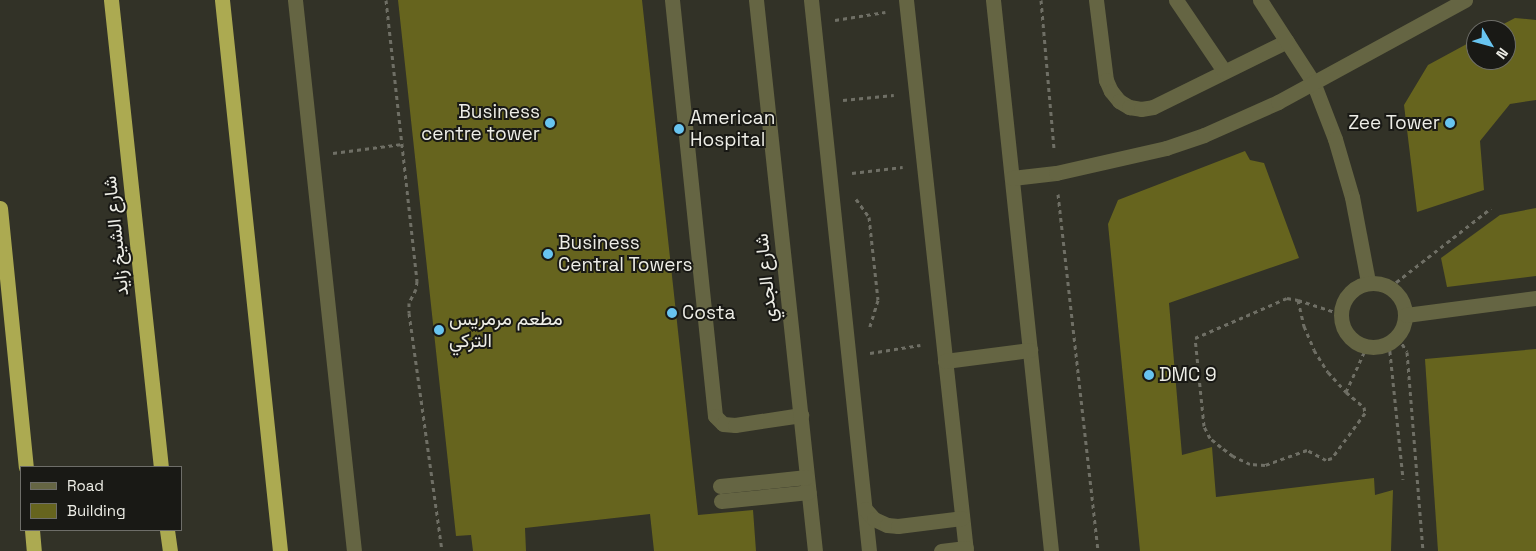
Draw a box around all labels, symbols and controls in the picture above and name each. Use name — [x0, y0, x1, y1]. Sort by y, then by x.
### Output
north arrow — [1466, 20, 1516, 70]
text: N — [1492, 44, 1512, 63]
place label: Business centre tower — [421, 101, 540, 145]
place label: American Hospital — [690, 107, 775, 151]
place label: Zee Tower — [1348, 112, 1440, 134]
marker: Business centre tower — [544, 117, 556, 129]
marker: Zee Tower — [1444, 117, 1456, 129]
marker: American Hospital — [672, 122, 686, 136]
street label: شارع الشيخ زايد — [98, 175, 134, 297]
place label: Business Central Towers — [558, 232, 693, 276]
street label: شارع الجدي — [750, 232, 782, 324]
marker: Business Central Towers — [542, 248, 554, 260]
place label: Costa — [682, 302, 735, 324]
marker: Costa — [666, 307, 678, 319]
place label: مطعم مرمريس التركي — [449, 308, 563, 352]
marker: مطعم مرمريس التركي — [433, 324, 445, 336]
place label: DMC 9 — [1159, 364, 1217, 386]
marker: DMC 9 — [1143, 369, 1155, 381]
legend — [20, 466, 182, 531]
text: Road — [67, 476, 104, 495]
text: Building — [67, 501, 126, 520]

